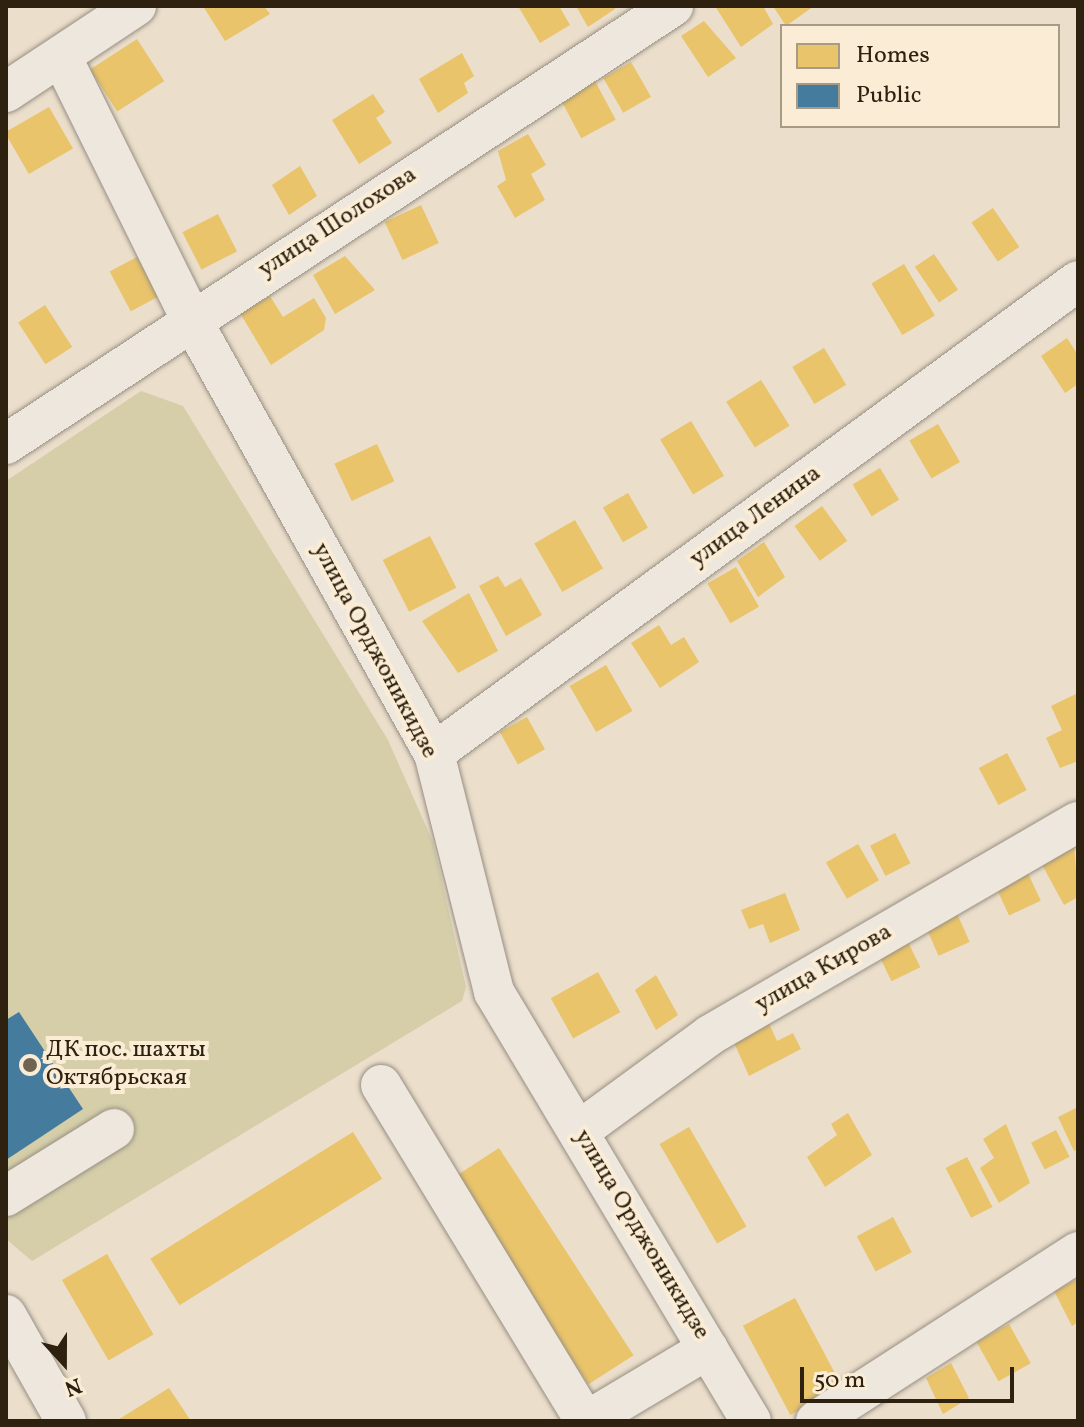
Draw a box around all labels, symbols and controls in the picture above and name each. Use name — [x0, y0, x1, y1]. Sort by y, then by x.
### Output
legend — [780, 24, 1060, 128]
text: Homes — [856, 39, 930, 73]
text: Public — [856, 79, 922, 113]
street label: улица Шолохова — [253, 161, 423, 285]
street label: улица Ленина — [685, 460, 827, 574]
street label: улица Орджоникидзе — [305, 538, 443, 764]
street label: улица Кирова — [750, 918, 898, 1020]
place label: ДК пос. шахты Октябрьская — [46, 1037, 206, 1093]
marker: ДК пос. шахты Октябрьская — [21, 1056, 39, 1074]
street label: улица Орджоникидзе — [567, 1125, 715, 1345]
north arrow — [24, 1323, 104, 1403]
scale bar — [804, 1351, 1018, 1401]
text: 50 m — [814, 1364, 866, 1398]
text: N — [60, 1369, 86, 1403]

